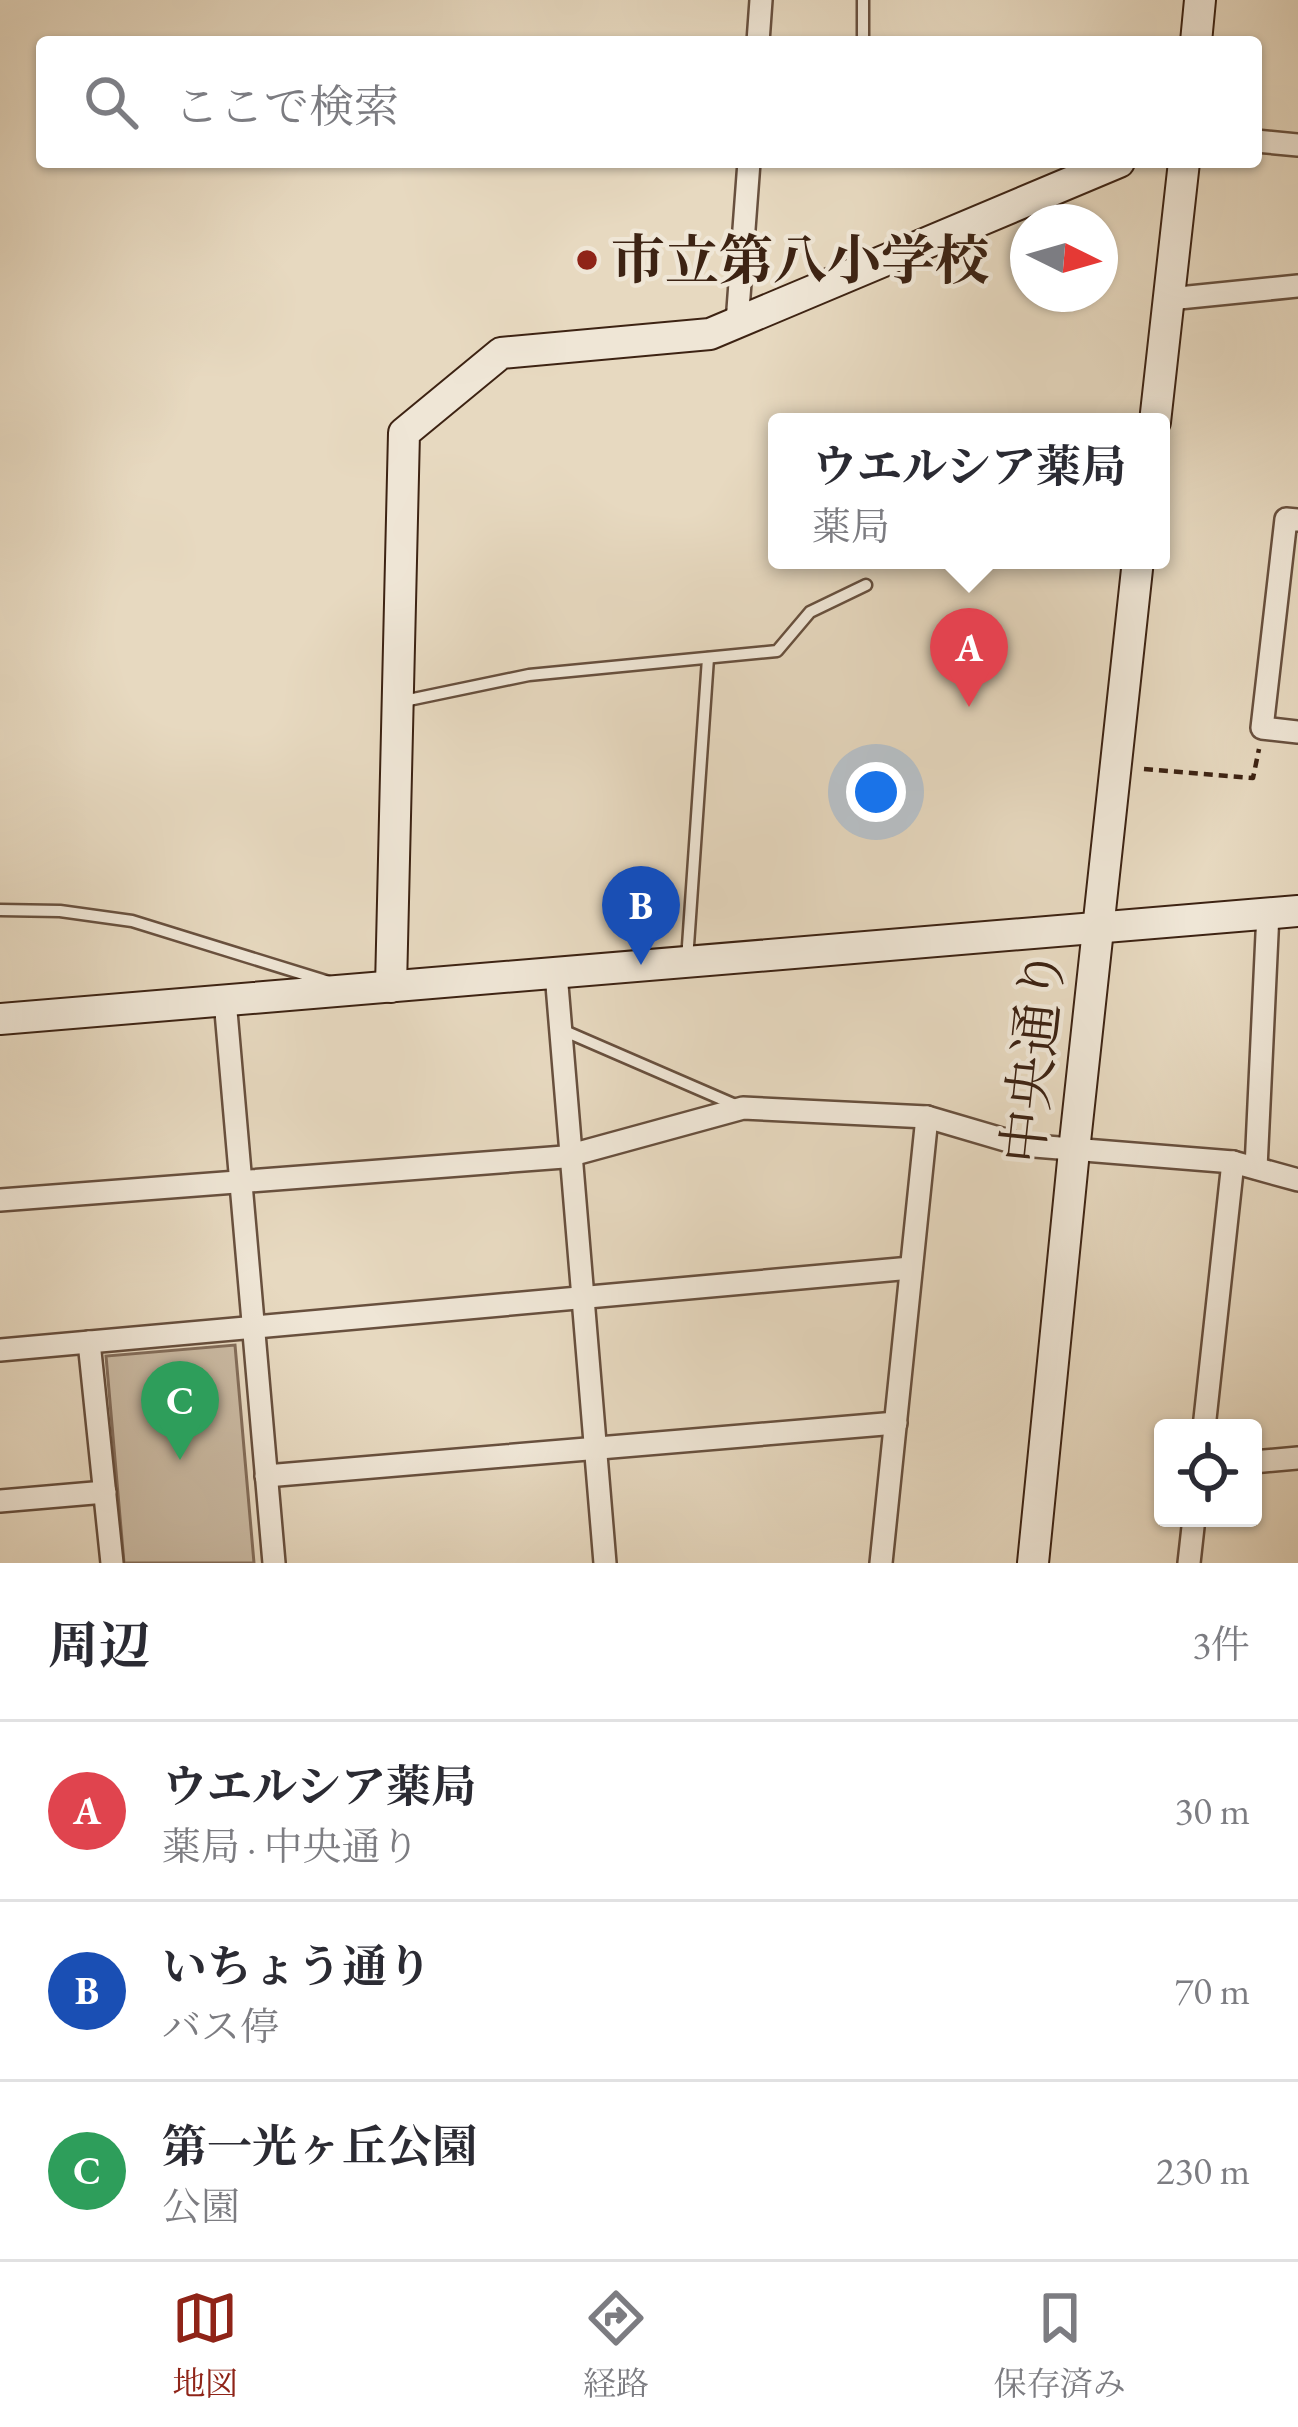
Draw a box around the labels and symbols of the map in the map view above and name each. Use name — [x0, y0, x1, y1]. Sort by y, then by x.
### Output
north arrow — [1010, 204, 1118, 312]
place label: 市立第八小学校 — [611, 225, 989, 295]
marker: 市立第八小学校 — [574, 247, 600, 273]
pin: A — [930, 608, 1008, 707]
your location — [846, 762, 906, 822]
pin: B — [602, 866, 680, 965]
street label: 中央通り — [987, 945, 1079, 1167]
pin: C — [141, 1361, 219, 1460]

